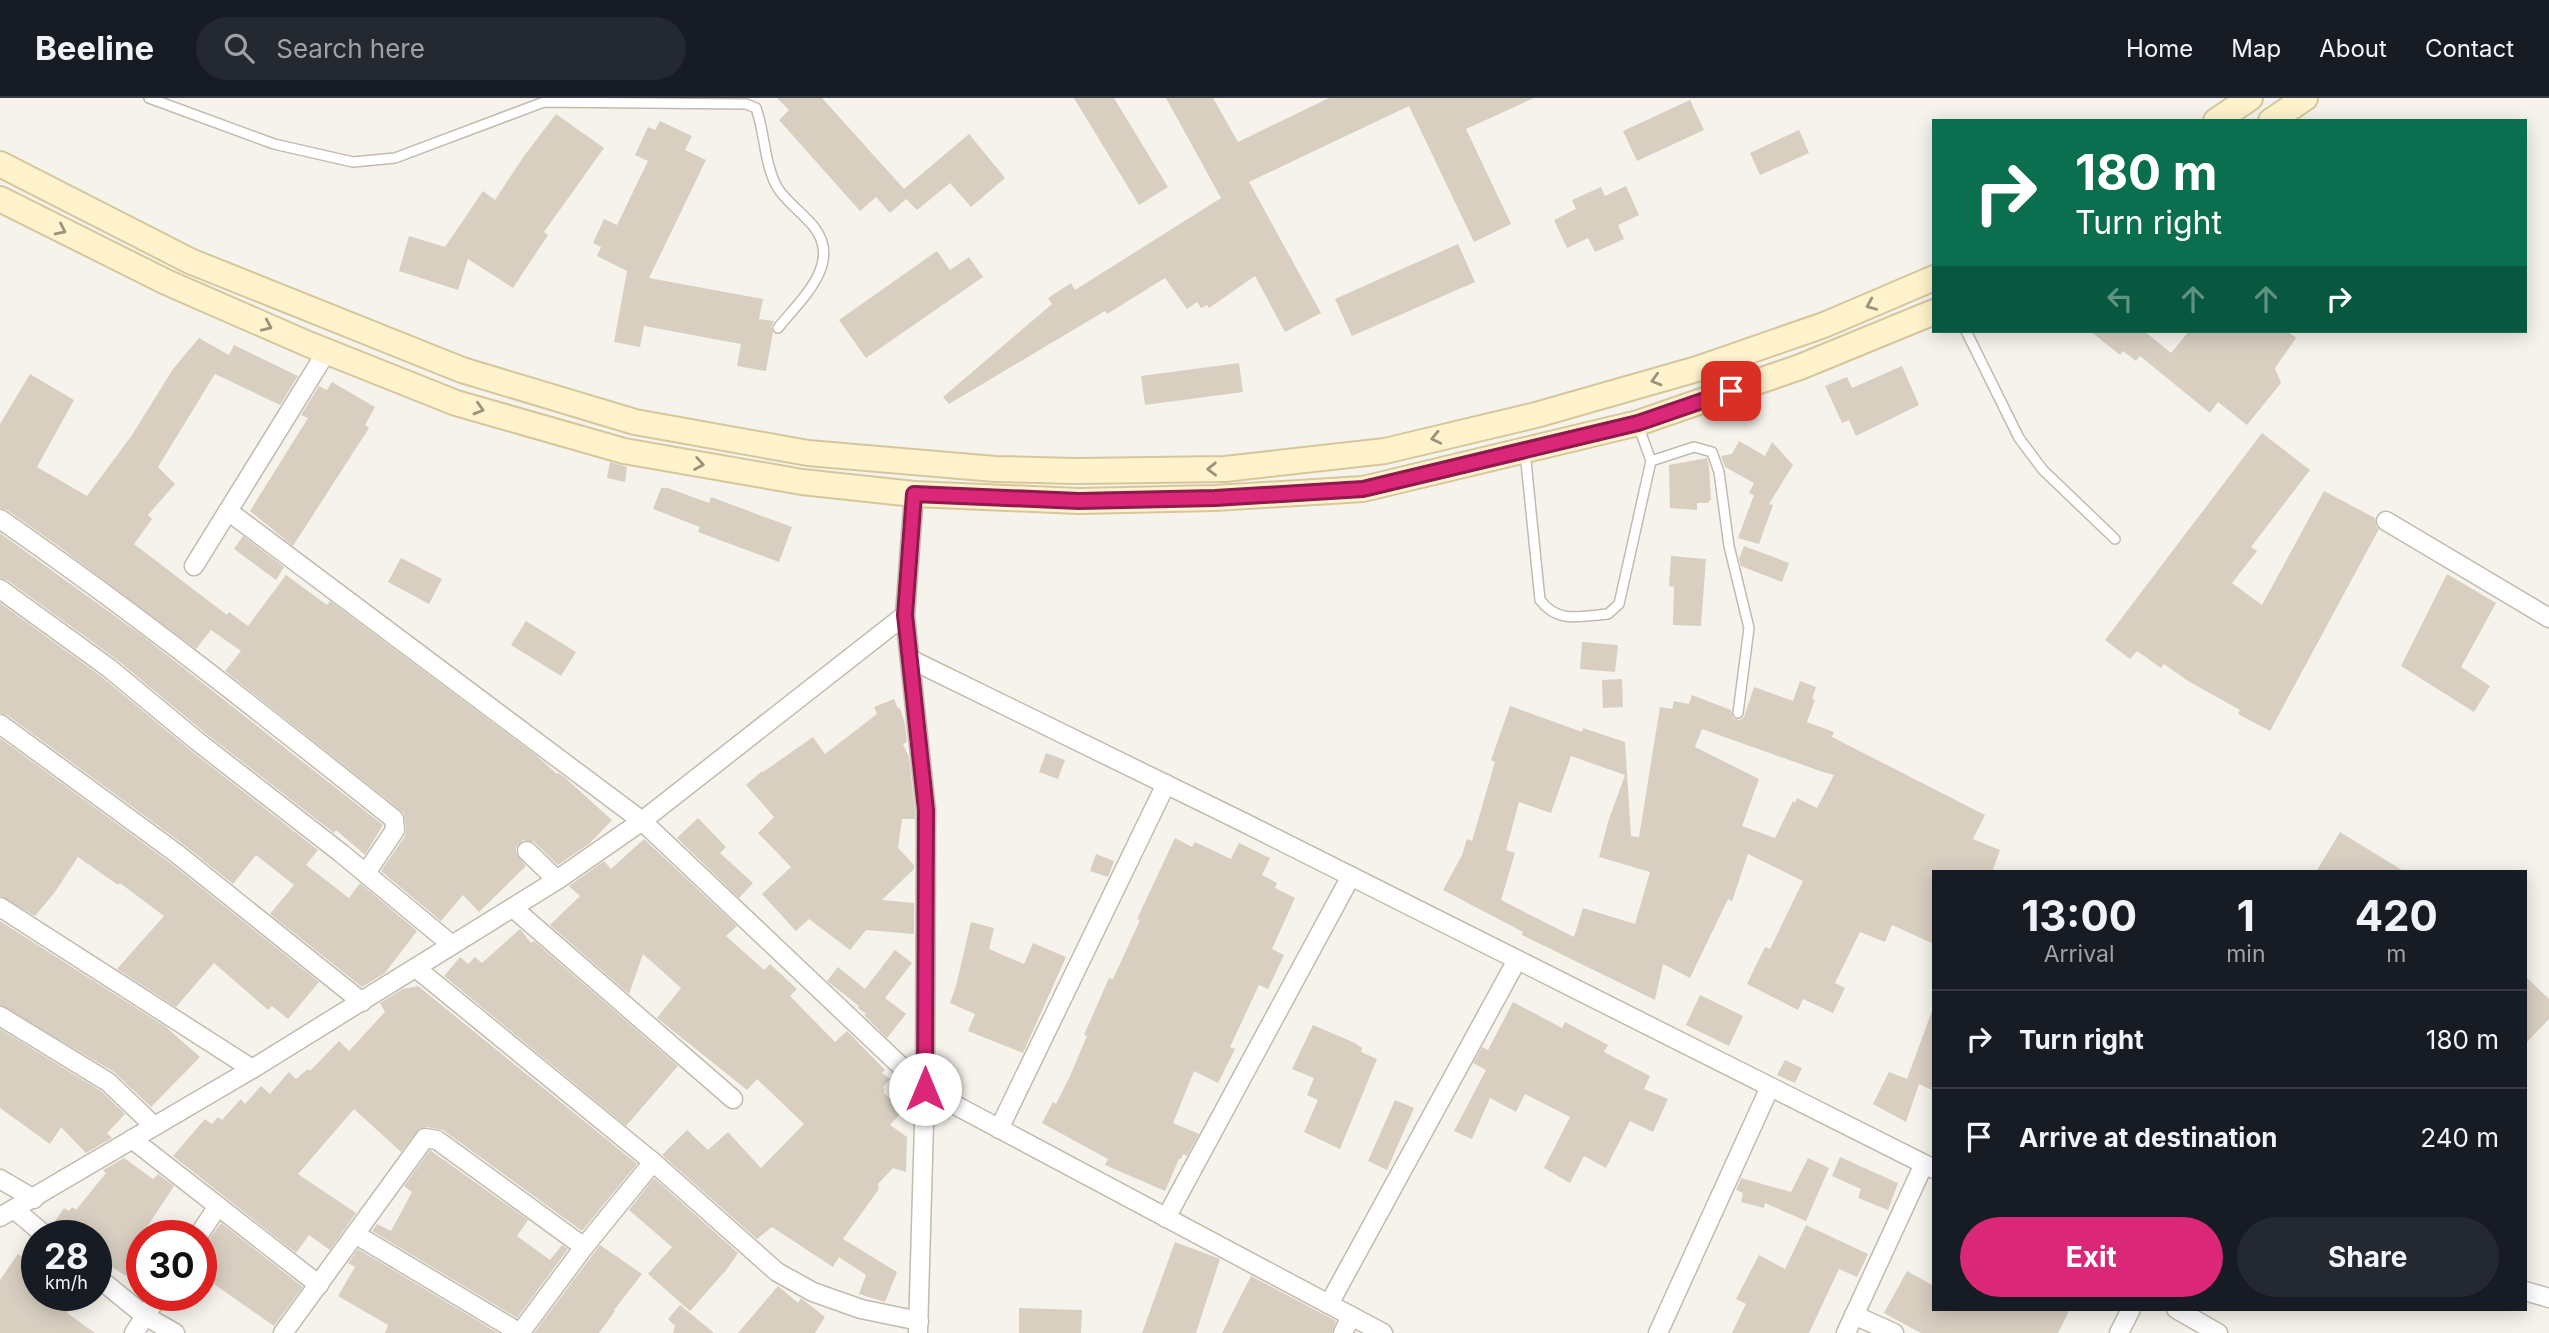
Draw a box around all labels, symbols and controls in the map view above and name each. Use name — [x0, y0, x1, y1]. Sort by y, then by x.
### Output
search box — [196, 17, 686, 80]
text: Beeline — [35, 28, 154, 68]
icon: search — [220, 29, 258, 67]
text: Search here — [276, 33, 425, 64]
text: Home — [2126, 34, 2193, 63]
text: Map — [2231, 34, 2281, 63]
text: About — [2319, 34, 2387, 63]
text: Contact — [2425, 34, 2514, 63]
text: 180 m — [2075, 143, 2217, 202]
icon: right — [1960, 147, 2051, 238]
text: Turn right — [2075, 203, 2222, 242]
one-way arrow — [54, 221, 66, 235]
icon: left — [2101, 280, 2139, 318]
icon: ahead — [2174, 280, 2212, 318]
icon: ahead — [2247, 280, 2285, 318]
icon: right — [2320, 280, 2358, 318]
one-way arrow — [1866, 297, 1878, 311]
one-way arrow — [260, 318, 272, 332]
pin — [1701, 361, 1761, 421]
one-way arrow — [1651, 372, 1663, 387]
icon: arrive — [1712, 372, 1750, 410]
one-way arrow — [472, 401, 484, 416]
one-way arrow — [1431, 430, 1443, 444]
one-way arrow — [693, 456, 705, 471]
one-way arrow — [1206, 462, 1217, 477]
text: 13:00 — [2021, 890, 2137, 941]
text: 1 — [2237, 890, 2255, 941]
text: 420 — [2355, 890, 2438, 941]
text: Arrival — [2044, 940, 2114, 968]
text: min — [2226, 940, 2265, 968]
text: m — [2386, 940, 2406, 968]
icon: right — [1960, 1020, 1998, 1058]
text: Turn right — [2019, 1024, 2144, 1055]
text: 180 m — [2426, 1024, 2499, 1055]
position arrow — [888, 1052, 962, 1126]
icon: arrive — [1960, 1118, 1998, 1156]
text: Arrive at destination — [2019, 1122, 2278, 1153]
text: 240 m — [2420, 1122, 2499, 1153]
button: Exit — [1960, 1217, 2223, 1297]
button: Share — [2237, 1217, 2499, 1297]
speed limit sign: 30 — [126, 1220, 217, 1311]
text: 28 — [44, 1235, 89, 1277]
text: km/h — [45, 1272, 88, 1293]

